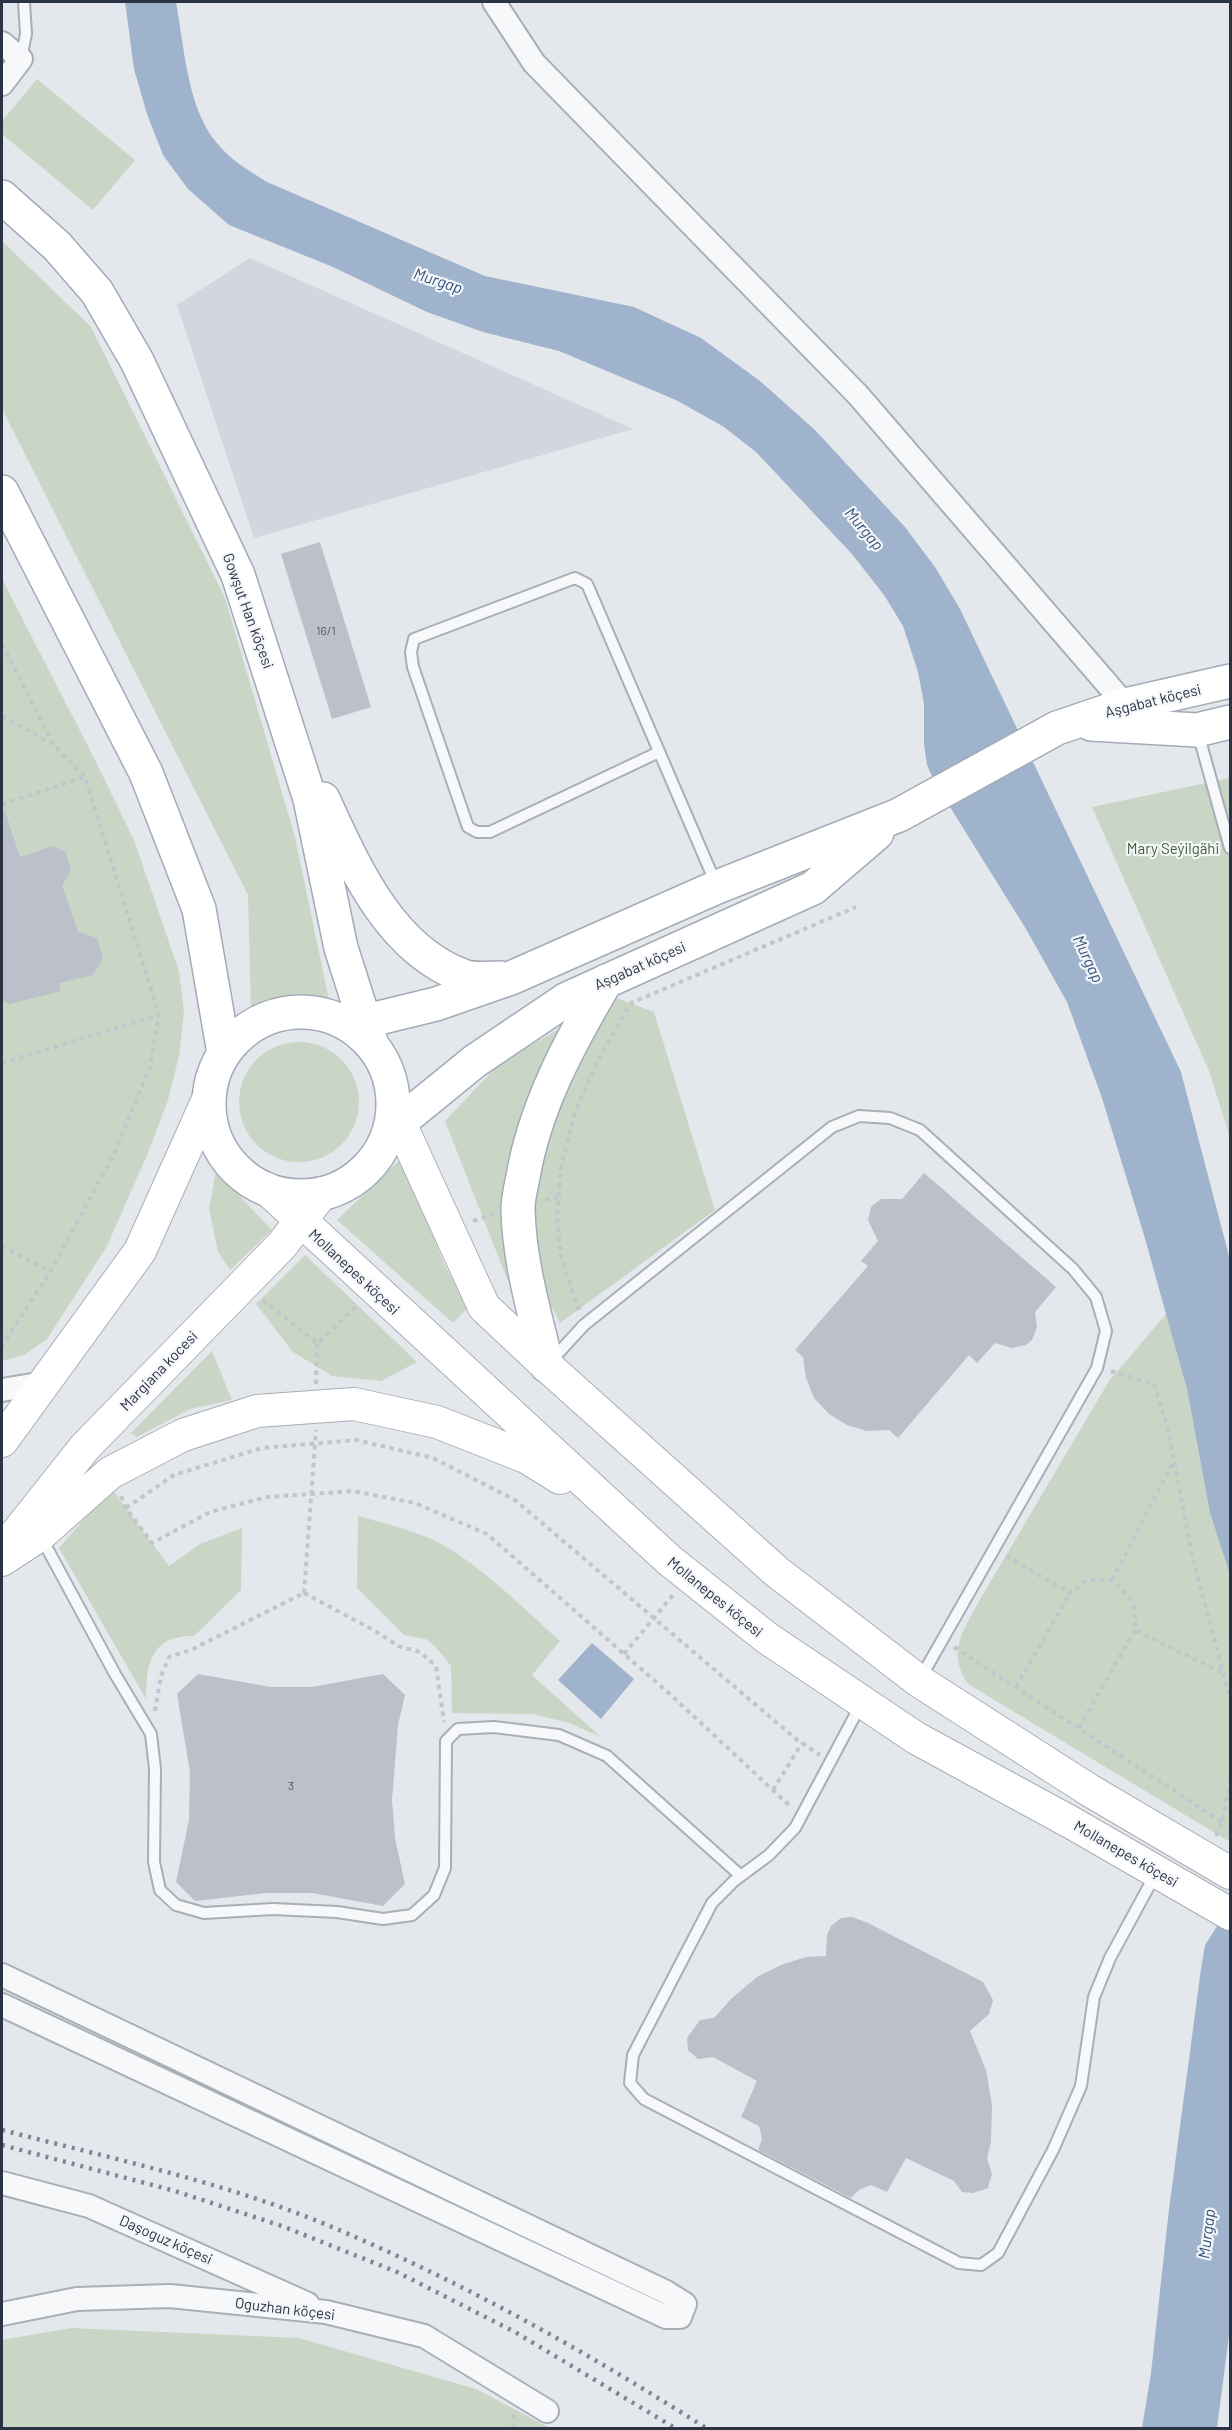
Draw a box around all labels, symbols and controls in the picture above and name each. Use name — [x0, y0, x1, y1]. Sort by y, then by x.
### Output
water label: Murgap — [411, 264, 465, 298]
water label: Murgap — [841, 504, 887, 554]
street label: Gowşut Han köçesi — [219, 551, 277, 671]
house number: 16/1 — [316, 624, 336, 638]
street label: Aşgabat köçesi — [1103, 680, 1203, 722]
park label: Mary Seýilgähi — [1127, 840, 1219, 858]
water label: Murgap — [1069, 932, 1107, 986]
street label: Aşgabat köçesi — [591, 938, 689, 994]
street label: Mollanepes köçesi — [305, 1225, 403, 1319]
street label: Margiana kocesi — [116, 1327, 202, 1415]
street label: Mollanepes köçesi — [664, 1553, 766, 1641]
house number: 3 — [288, 1779, 294, 1793]
street label: Mollanepes köçesi — [1071, 1817, 1181, 1891]
water label: Murgap — [1194, 2208, 1220, 2260]
street label: Daşoguz köçesi — [117, 2211, 215, 2269]
street label: Oguzhan köçesi — [234, 2294, 336, 2324]

